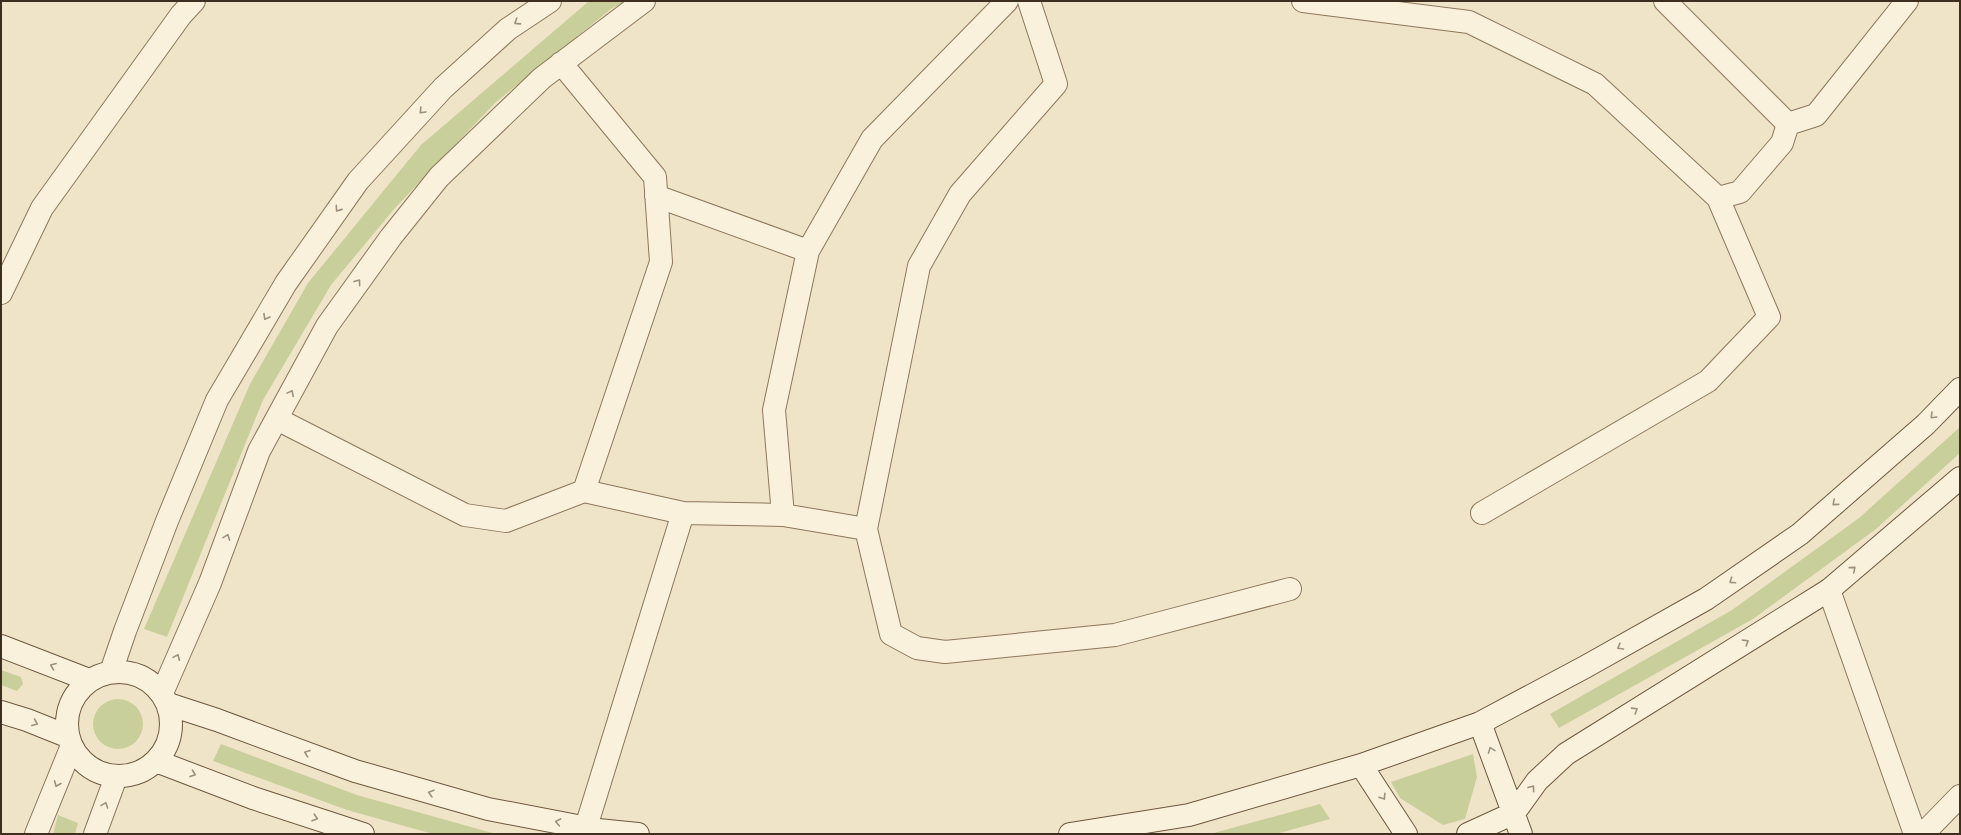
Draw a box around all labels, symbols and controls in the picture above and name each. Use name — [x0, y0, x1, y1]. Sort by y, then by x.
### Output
one-way arrow — [515, 18, 522, 25]
one-way arrow — [420, 106, 427, 113]
one-way arrow — [336, 205, 343, 212]
one-way arrow — [353, 279, 361, 286]
one-way arrow — [263, 313, 271, 320]
one-way arrow — [286, 390, 293, 397]
one-way arrow — [1930, 412, 1937, 419]
one-way arrow — [1833, 498, 1840, 505]
one-way arrow — [222, 534, 231, 541]
one-way arrow — [1848, 567, 1856, 574]
one-way arrow — [1729, 576, 1736, 583]
one-way arrow — [1742, 639, 1749, 646]
one-way arrow — [1617, 643, 1624, 650]
one-way arrow — [172, 654, 180, 662]
one-way arrow — [49, 663, 56, 671]
one-way arrow — [1631, 708, 1638, 715]
one-way arrow — [30, 718, 38, 726]
one-way arrow — [1487, 746, 1495, 753]
one-way arrow — [304, 750, 311, 758]
one-way arrow — [189, 770, 196, 778]
one-way arrow — [54, 779, 62, 787]
one-way arrow — [1527, 785, 1535, 792]
one-way arrow — [428, 789, 435, 797]
one-way arrow — [1378, 793, 1385, 800]
one-way arrow — [101, 802, 109, 809]
one-way arrow — [311, 814, 318, 822]
one-way arrow — [555, 818, 561, 827]

